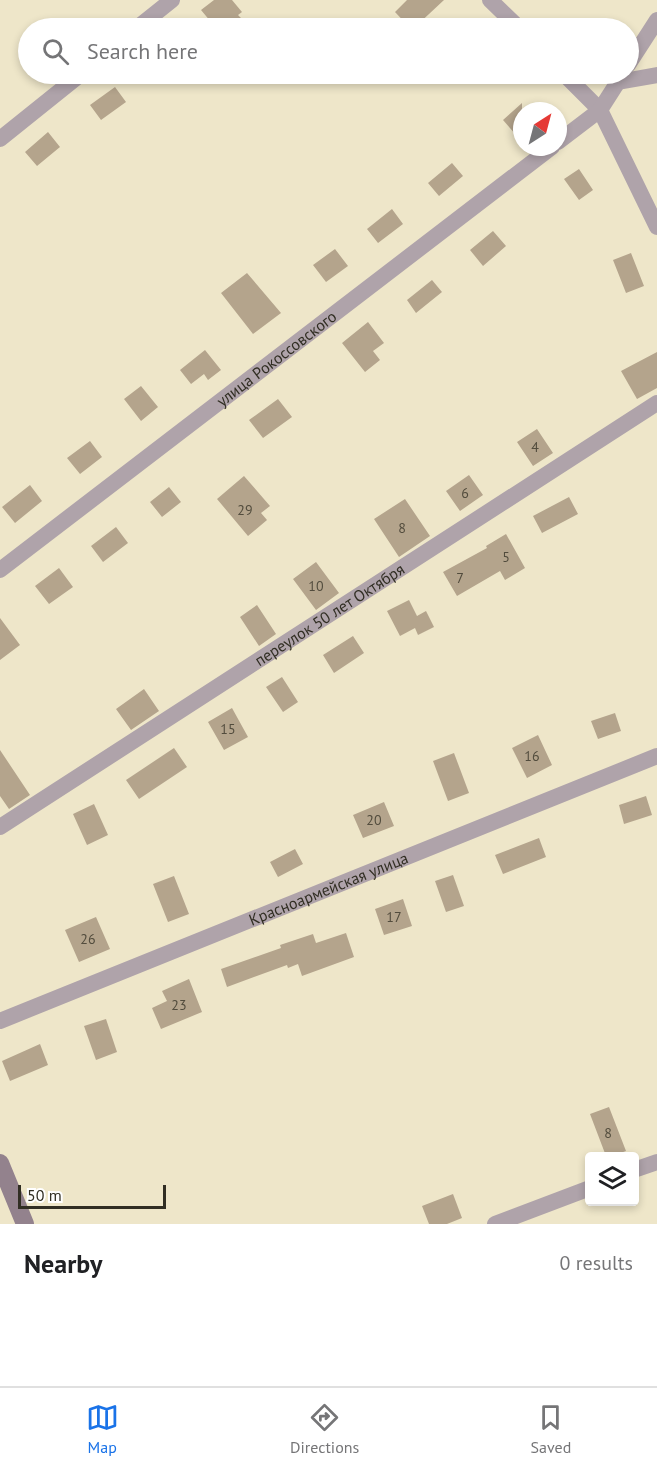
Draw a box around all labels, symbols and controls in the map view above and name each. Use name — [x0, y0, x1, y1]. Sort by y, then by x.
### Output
search box — [18, 18, 639, 84]
icon: search — [39, 35, 72, 68]
text: Search here — [87, 37, 198, 65]
north arrow — [513, 102, 567, 156]
street label: улица Рокоссовского — [212, 306, 340, 411]
house number: 4 — [531, 438, 539, 456]
house number: 6 — [461, 484, 469, 502]
house number: 29 — [237, 501, 253, 519]
house number: 8 — [398, 519, 406, 537]
house number: 5 — [502, 548, 510, 566]
street label: переулок 50 лет Октября — [251, 559, 408, 670]
house number: 7 — [456, 569, 464, 587]
house number: 10 — [308, 577, 324, 595]
house number: 15 — [220, 720, 236, 738]
house number: 16 — [524, 747, 540, 765]
house number: 20 — [366, 811, 382, 829]
street label: Красноармейская улица — [246, 847, 411, 930]
house number: 17 — [386, 908, 402, 926]
house number: 26 — [80, 930, 96, 948]
house number: 23 — [171, 996, 187, 1014]
house number: 8 — [604, 1124, 612, 1142]
map controls — [585, 1152, 639, 1206]
button: layers — [585, 1152, 639, 1206]
scale bar — [18, 1182, 166, 1210]
text: 50 m — [27, 1185, 62, 1205]
text: Nearby — [24, 1247, 102, 1280]
text: 0 results — [560, 1250, 633, 1276]
tab: Map — [86, 1401, 119, 1457]
tab: Directions — [290, 1401, 359, 1457]
tab: Saved — [531, 1401, 571, 1457]

